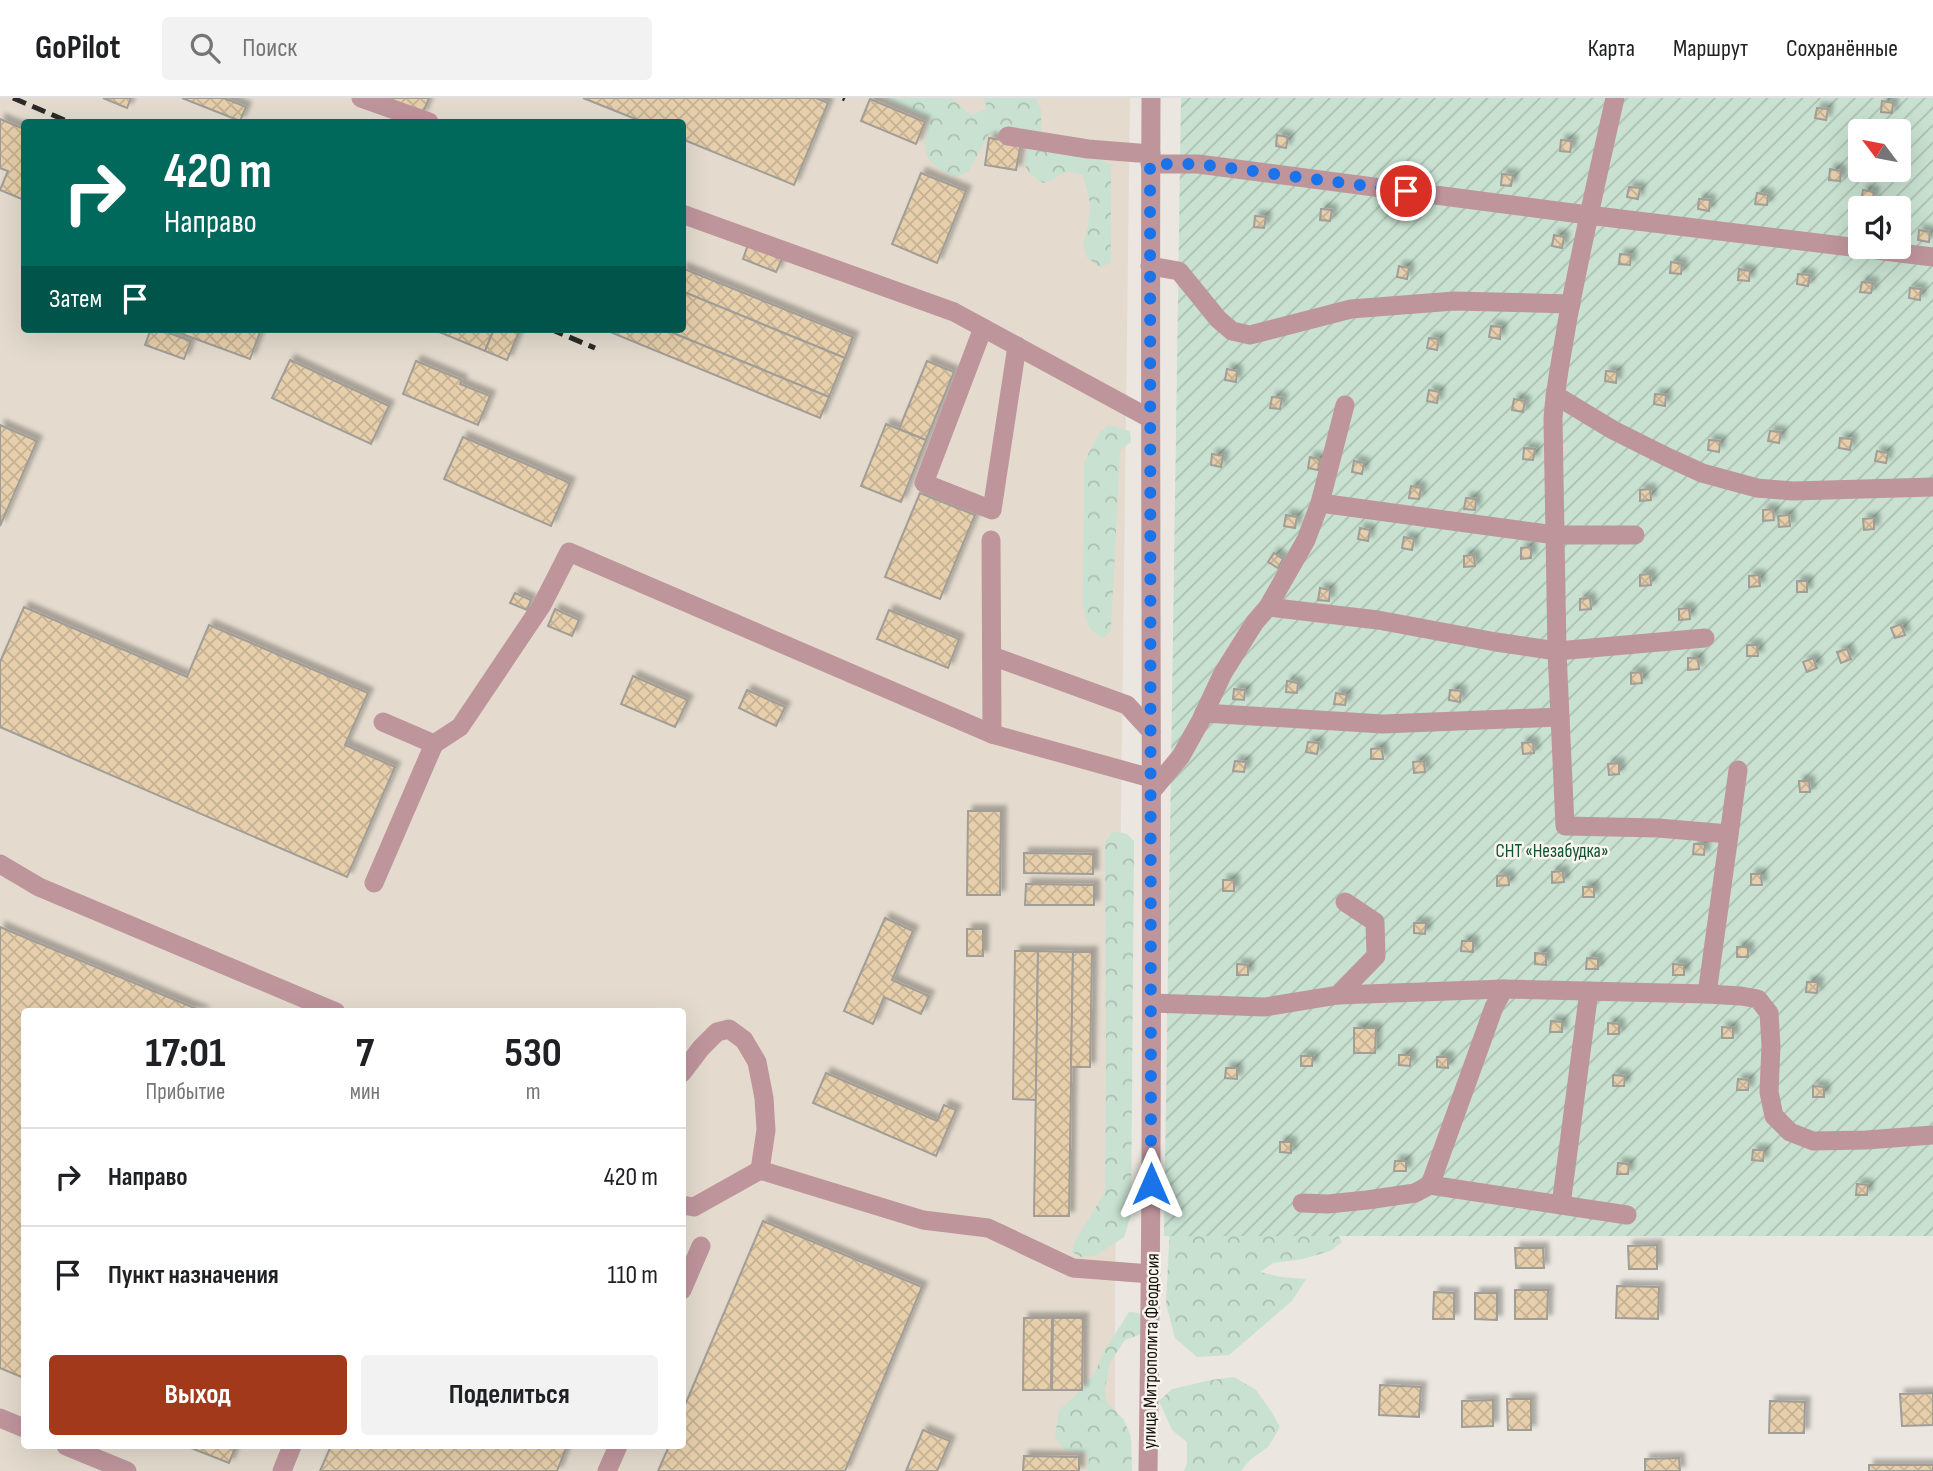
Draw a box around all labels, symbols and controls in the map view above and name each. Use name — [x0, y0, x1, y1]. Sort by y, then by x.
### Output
search box — [162, 17, 652, 80]
text: GoPilot — [35, 28, 120, 68]
icon: search — [186, 29, 224, 67]
text: Поиск — [242, 33, 297, 64]
text: Карта — [1588, 34, 1635, 63]
text: Маршрут — [1673, 34, 1748, 63]
text: Сохранённые — [1786, 34, 1898, 63]
north arrow — [1848, 119, 1911, 182]
map controls — [1848, 119, 1911, 259]
text: 420 m — [164, 143, 272, 202]
icon: right — [49, 147, 140, 238]
pin — [1376, 161, 1436, 221]
icon: arrive — [1387, 172, 1425, 210]
button: sound — [1848, 196, 1911, 259]
text: Направо — [164, 203, 257, 242]
icon: arrive — [116, 280, 154, 318]
text: Затем — [49, 284, 102, 315]
park label: СНТ «Незабудка» — [1496, 840, 1608, 863]
text: 17:01 — [145, 1028, 225, 1079]
text: 7 — [356, 1028, 374, 1079]
text: 530 — [504, 1028, 562, 1079]
text: Прибытие — [146, 1078, 225, 1106]
text: мин — [350, 1078, 380, 1106]
text: m — [526, 1078, 540, 1106]
position arrow — [1114, 1147, 1188, 1221]
icon: right — [49, 1158, 87, 1196]
text: Направо — [108, 1162, 187, 1193]
text: 420 m — [604, 1162, 658, 1193]
street label: улица Митрополита Феодосия — [1138, 1253, 1165, 1449]
icon: arrive — [49, 1256, 87, 1294]
text: Пункт назначения — [108, 1260, 279, 1291]
text: 110 m — [607, 1260, 658, 1291]
button: Выход — [49, 1355, 347, 1435]
button: Поделиться — [361, 1355, 658, 1435]

